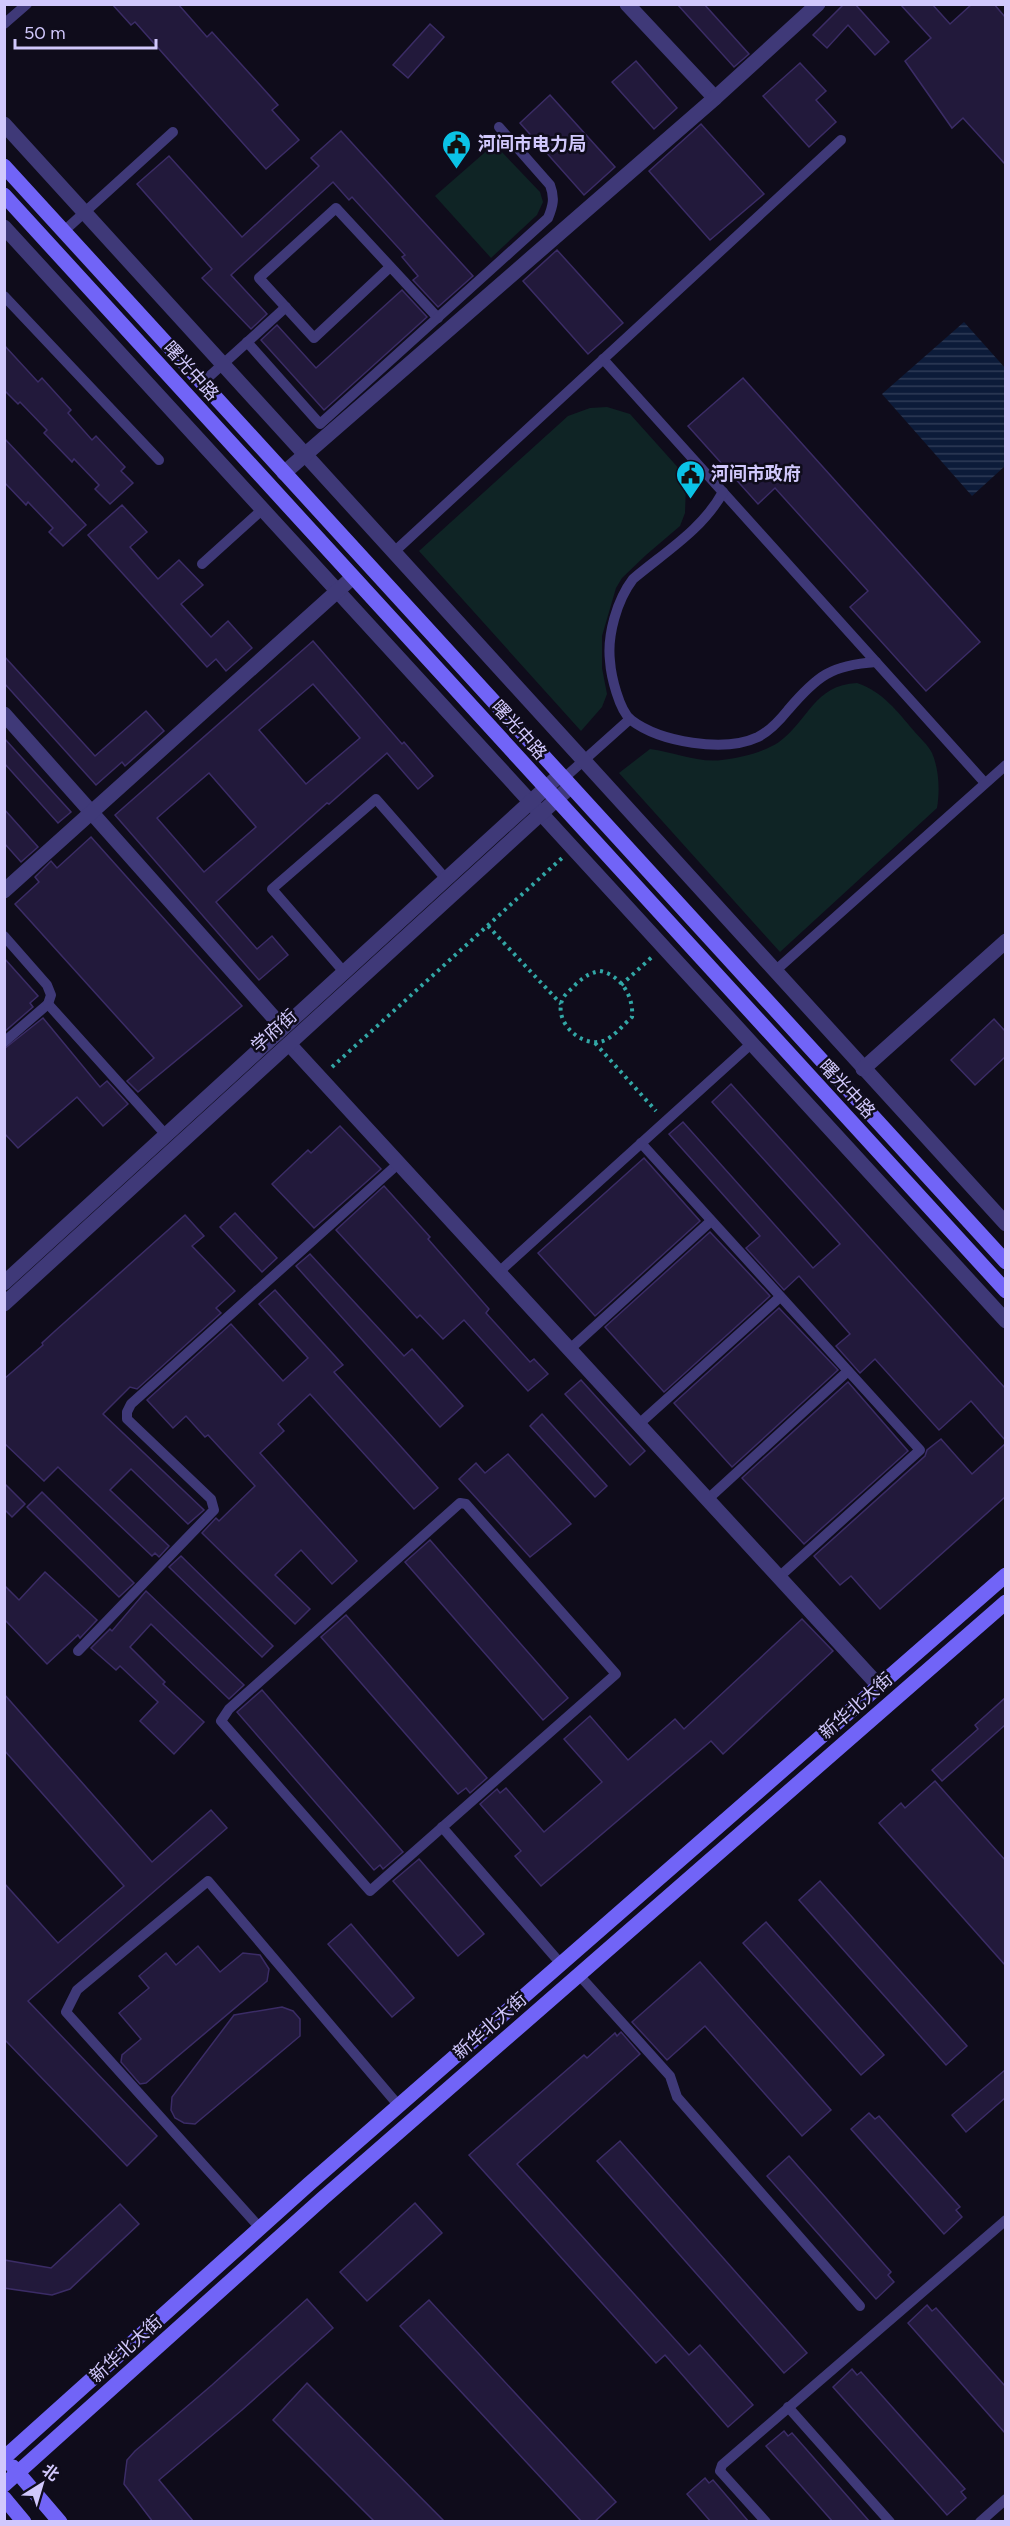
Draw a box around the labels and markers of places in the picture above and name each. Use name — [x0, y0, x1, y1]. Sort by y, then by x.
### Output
public building icon: 河间市电力局 — [441, 128, 473, 170]
place label: 河间市电力局 — [478, 133, 586, 155]
public building icon: 河间市政府 — [674, 458, 706, 500]
place label: 河间市政府 — [711, 463, 801, 485]

